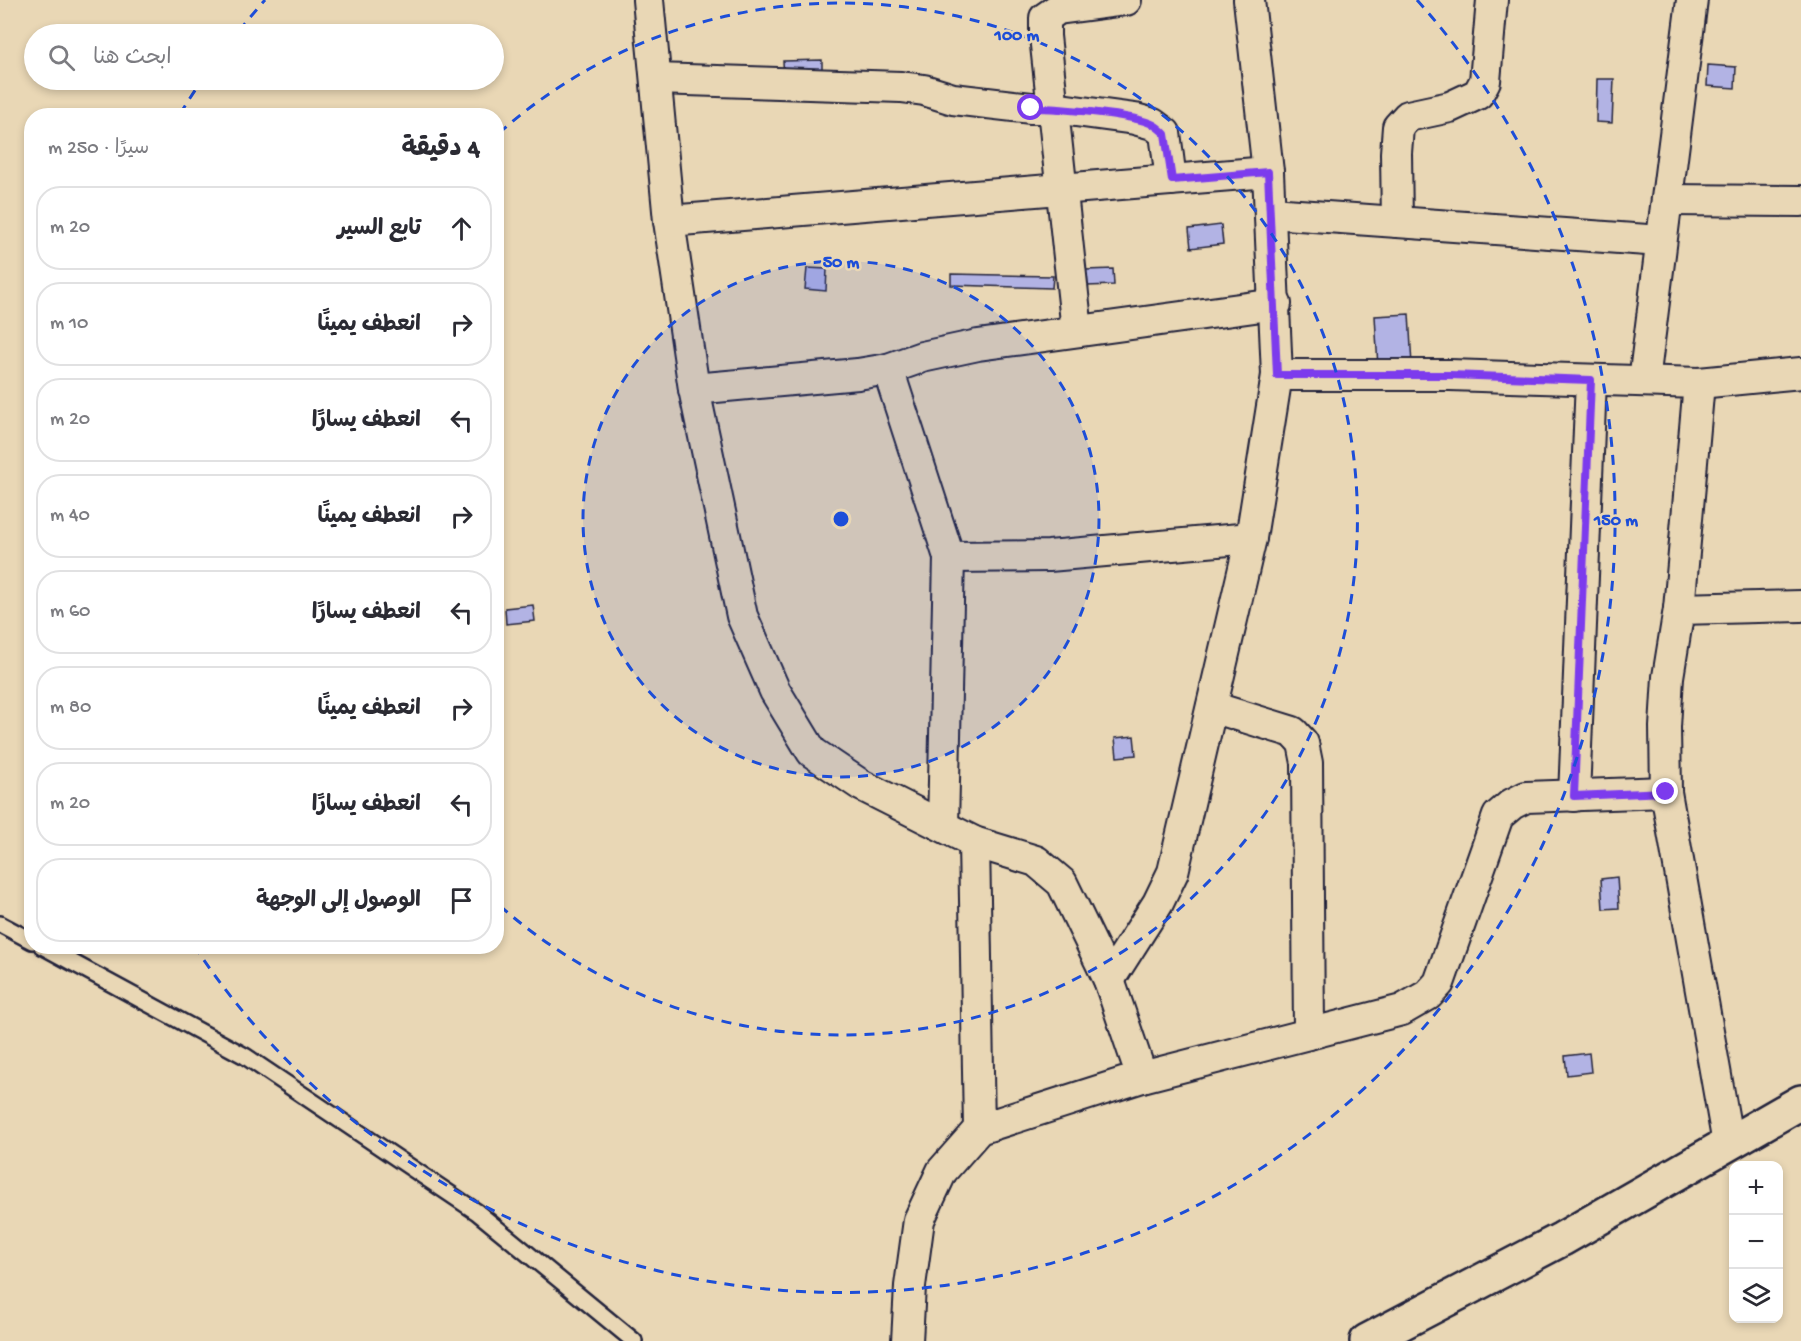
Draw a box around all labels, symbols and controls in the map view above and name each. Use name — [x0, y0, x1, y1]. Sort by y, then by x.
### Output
search box — [24, 24, 504, 90]
text: 100 m — [994, 26, 1040, 47]
icon: search — [45, 41, 78, 74]
text: ابحث هنا — [93, 46, 172, 72]
route start — [1017, 94, 1043, 120]
text: 4 دقيقة — [402, 135, 480, 166]
text: سيرًا · 250 m — [48, 138, 149, 161]
icon: ahead — [445, 212, 478, 245]
text: 20 m — [50, 217, 90, 240]
text: تابع السير — [337, 217, 421, 243]
text: 50 m — [823, 253, 860, 274]
icon: right — [445, 308, 478, 341]
text: 10 m — [50, 313, 88, 336]
text: انعطف يمينًا — [318, 313, 421, 339]
icon: left — [445, 404, 478, 437]
text: 20 m — [50, 409, 90, 432]
text: انعطف يسارًا — [312, 409, 421, 435]
icon: right — [445, 500, 478, 533]
text: 40 m — [50, 505, 90, 528]
text: انعطف يمينًا — [318, 505, 421, 531]
centre of rings — [831, 509, 851, 529]
text: 150 m — [1593, 511, 1638, 532]
icon: left — [445, 596, 478, 629]
text: 60 m — [50, 601, 90, 624]
text: انعطف يسارًا — [312, 601, 421, 627]
icon: right — [445, 692, 478, 725]
text: 80 m — [50, 697, 91, 720]
text: انعطف يمينًا — [318, 697, 421, 723]
route end — [1652, 778, 1678, 804]
icon: left — [445, 788, 478, 821]
text: 20 m — [50, 793, 90, 816]
text: انعطف يسارًا — [312, 793, 421, 819]
icon: arrive — [445, 884, 478, 917]
text: الوصول إلى الوجهة — [256, 889, 421, 915]
map controls — [1729, 1161, 1783, 1323]
button: + — [1729, 1161, 1783, 1215]
button: − — [1729, 1215, 1783, 1269]
button: layers — [1729, 1269, 1783, 1323]

